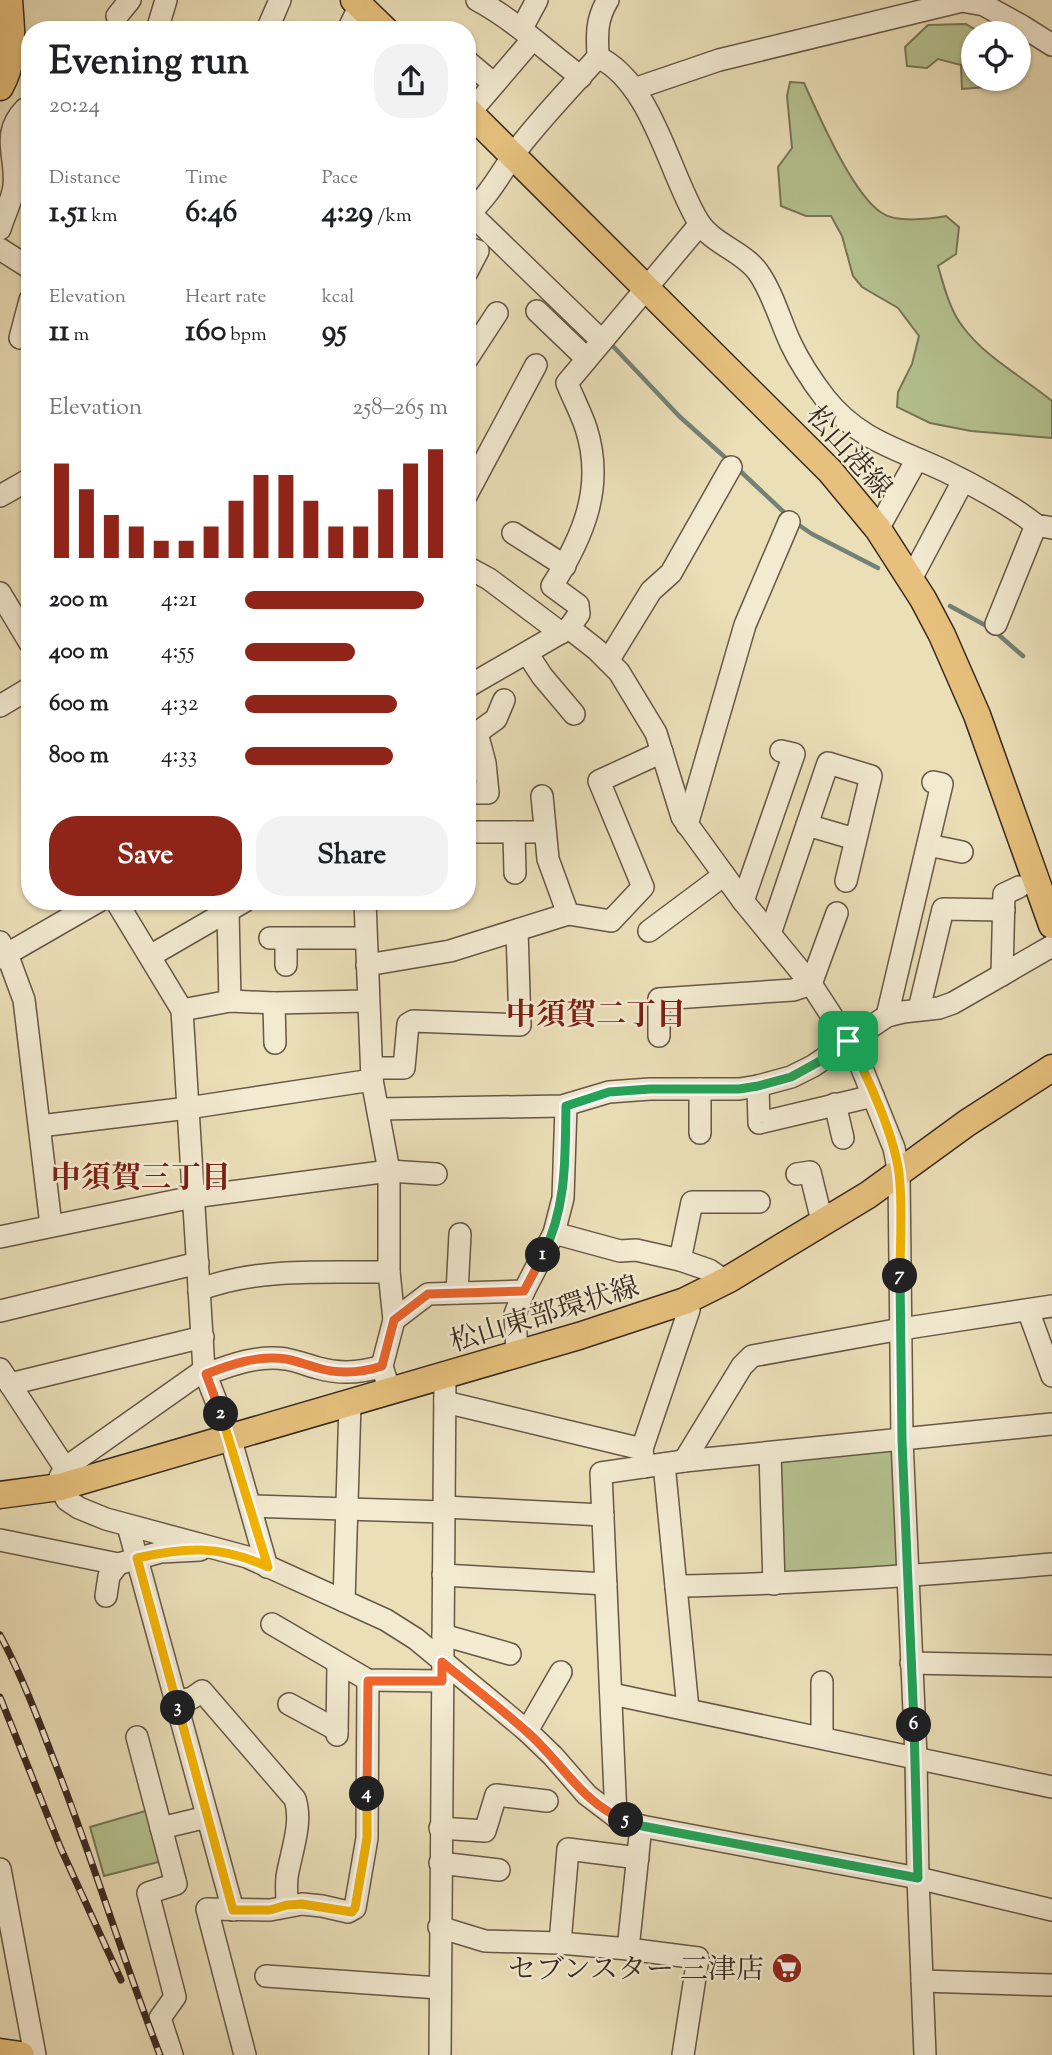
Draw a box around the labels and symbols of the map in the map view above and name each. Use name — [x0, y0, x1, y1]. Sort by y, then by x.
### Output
street label: 松山港線 — [795, 398, 900, 508]
district label: 中須賀二丁目 — [506, 995, 686, 1038]
pin — [818, 1011, 878, 1071]
district label: 中須賀三丁目 — [51, 1158, 231, 1201]
pin: 1 — [526, 1238, 560, 1272]
pin: 7 — [883, 1258, 918, 1294]
street label: 松山東部環状線 — [445, 1268, 644, 1364]
pin: 2 — [204, 1396, 238, 1432]
pin: 3 — [160, 1690, 196, 1726]
pin: 6 — [897, 1708, 932, 1742]
pin: 4 — [350, 1776, 384, 1812]
pin: 5 — [608, 1802, 644, 1838]
place label: セブンスター 三津店 — [508, 1951, 764, 1991]
supermarket icon: セブンスター 三津店 — [770, 1951, 804, 1985]

